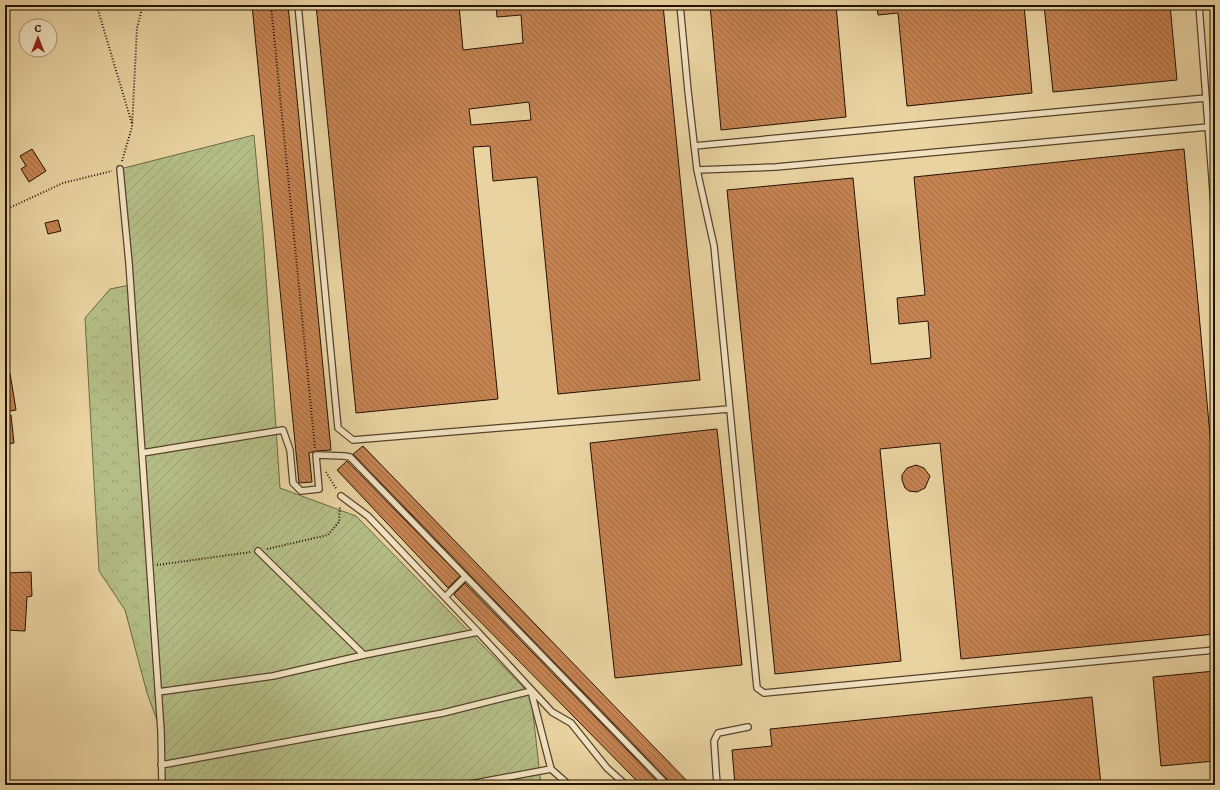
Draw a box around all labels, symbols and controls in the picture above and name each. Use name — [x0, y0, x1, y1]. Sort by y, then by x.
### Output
north arrow — [18, 18, 58, 58]
text: С — [35, 21, 42, 36]

